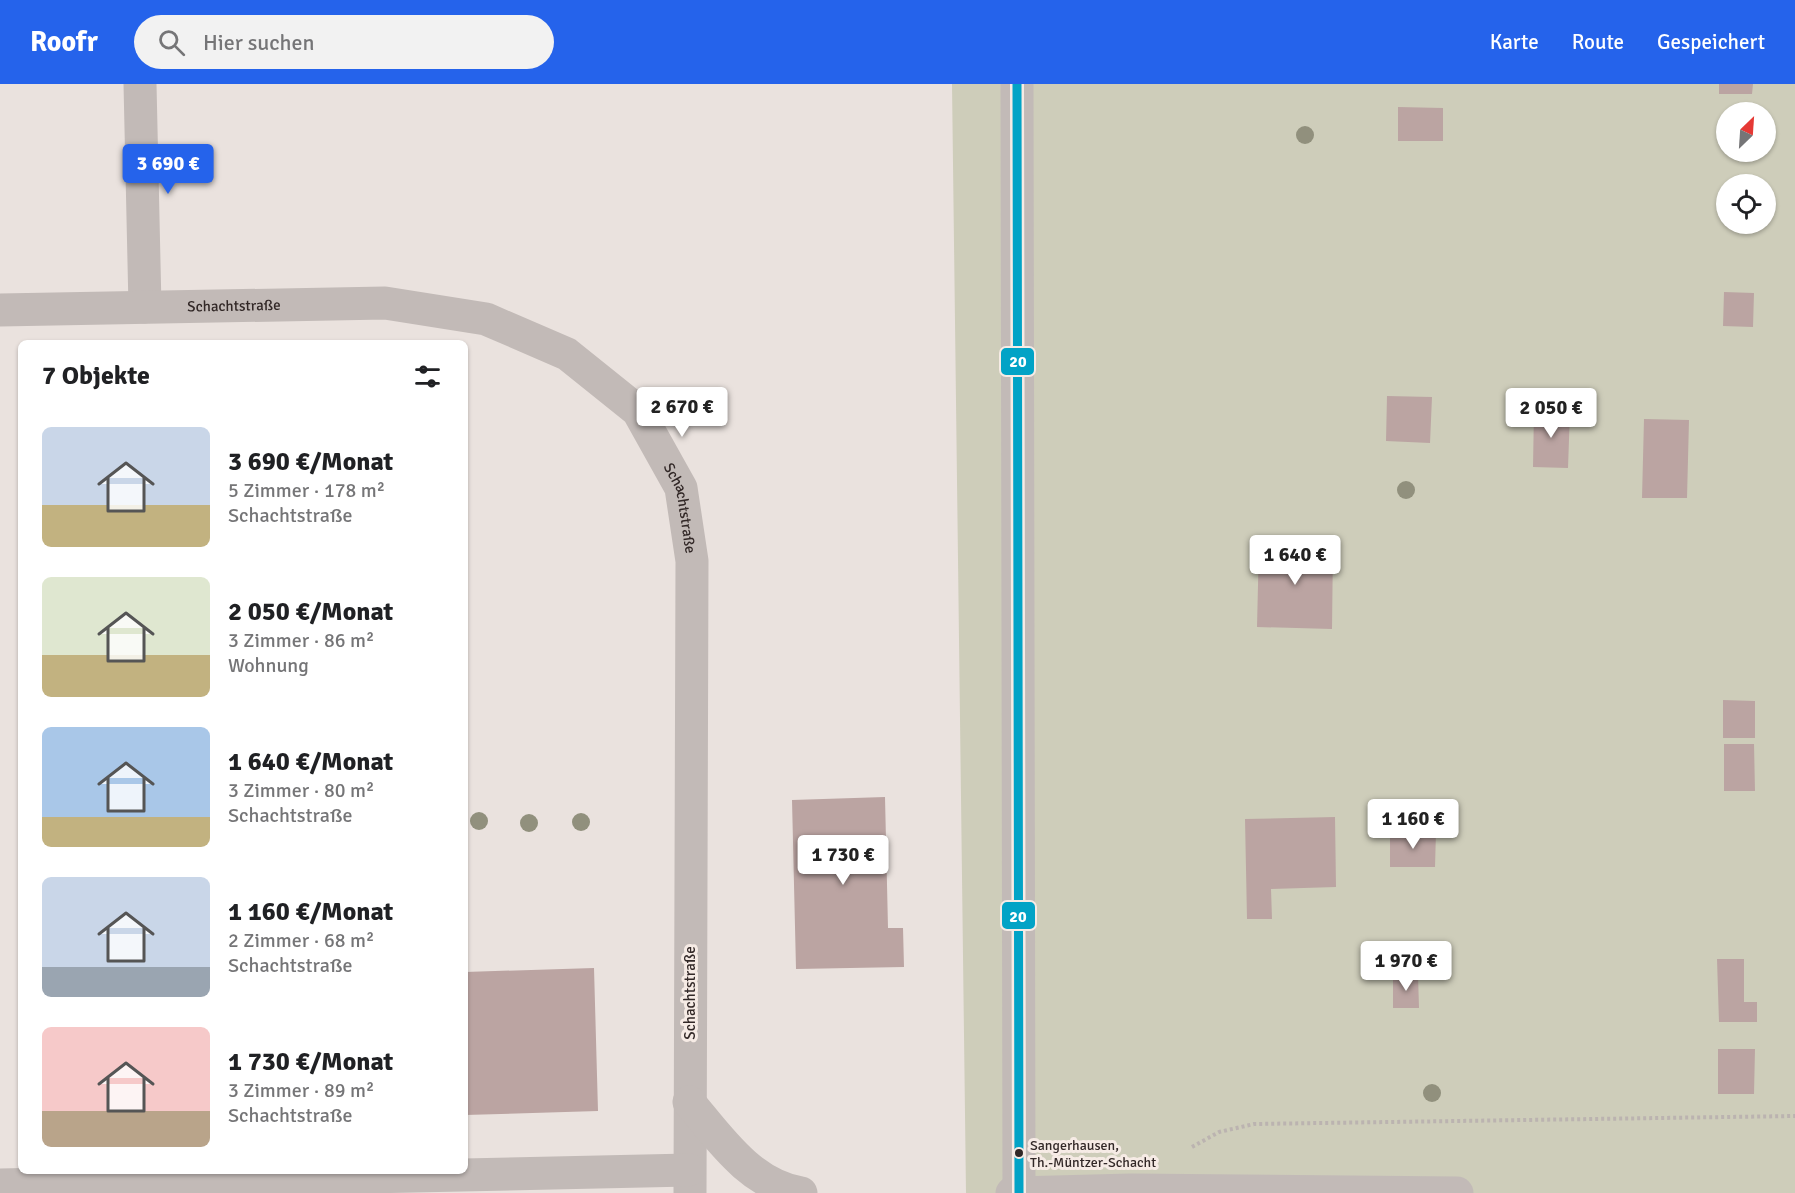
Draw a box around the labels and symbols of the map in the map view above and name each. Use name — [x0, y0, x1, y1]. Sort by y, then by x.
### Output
north arrow — [1716, 102, 1776, 162]
pin: 3 690 € — [113, 144, 223, 195]
street label: Schachtstraße — [187, 296, 281, 316]
line badge: 20 — [1000, 347, 1035, 376]
text: 20 — [1009, 352, 1027, 372]
pin: 2 670 € — [627, 387, 737, 438]
pin: 2 050 € — [1496, 388, 1606, 439]
street label: Schachtstraße — [660, 460, 700, 555]
pin: 1 640 € — [1240, 535, 1350, 586]
pin: 1 160 € — [1358, 799, 1468, 850]
pin: 1 730 € — [788, 835, 898, 886]
line badge: 20 — [1001, 901, 1036, 930]
text: 20 — [1009, 907, 1027, 927]
pin: 1 970 € — [1351, 941, 1461, 992]
street label: Schachtstraße — [681, 946, 699, 1040]
place label: Sangerhausen, Th.-Müntzer-Schacht — [1030, 1137, 1156, 1171]
marker: Sangerhausen, Th.-Müntzer-Schacht — [1013, 1147, 1025, 1159]

